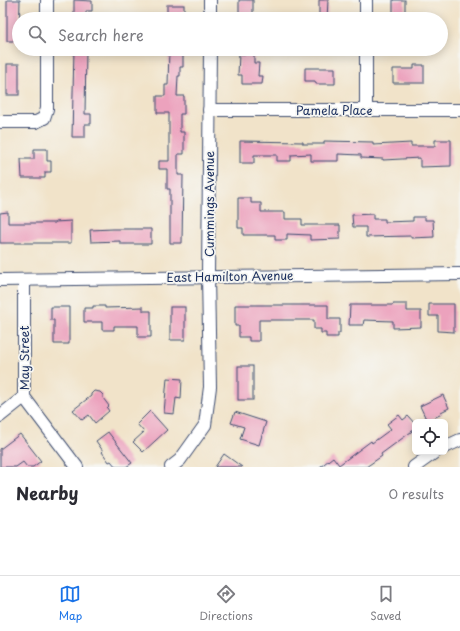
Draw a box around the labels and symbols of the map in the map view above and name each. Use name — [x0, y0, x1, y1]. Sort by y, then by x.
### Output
street label: Pamela Place — [296, 101, 372, 119]
street label: Cummings Avenue — [200, 151, 218, 257]
street label: East Hamilton Avenue — [166, 266, 294, 286]
street label: May Street — [15, 326, 33, 390]

